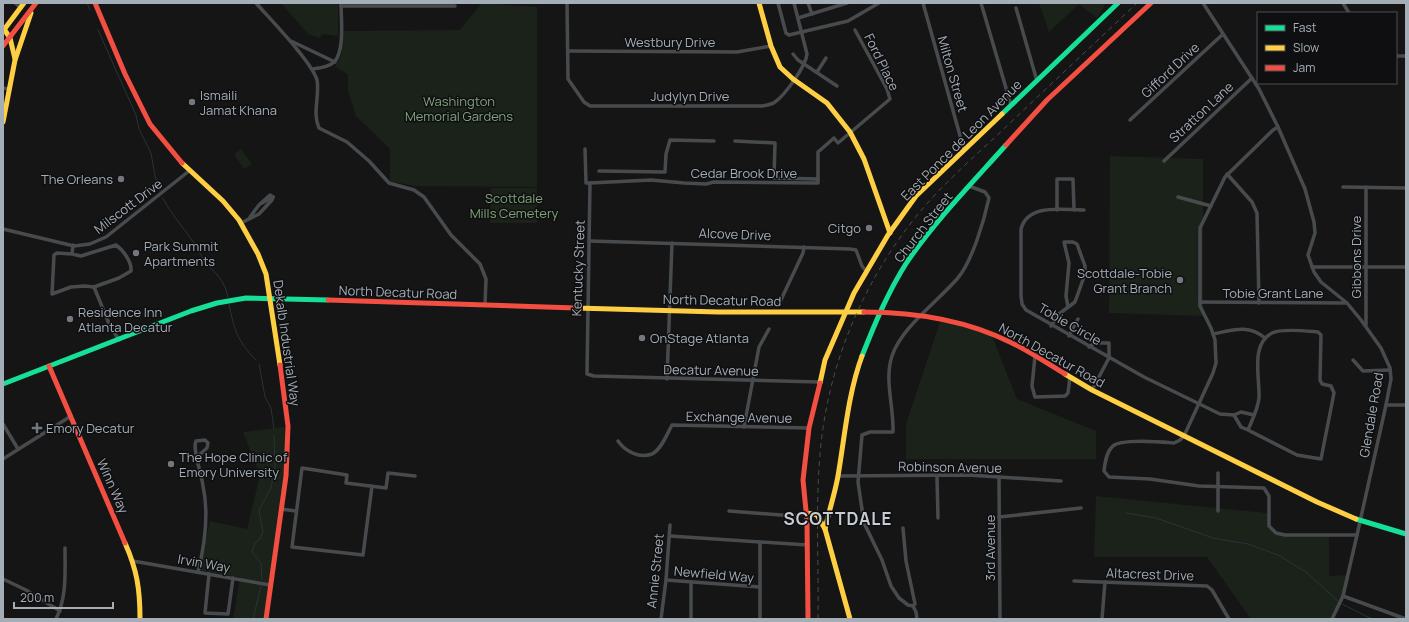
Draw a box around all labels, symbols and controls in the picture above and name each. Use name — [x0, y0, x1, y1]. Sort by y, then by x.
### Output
legend — [1257, 12, 1397, 84]
text: Fast — [1293, 19, 1317, 36]
street label: Ford Place — [860, 30, 904, 94]
street label: Westbury Drive — [625, 33, 716, 51]
street label: Milton Street — [934, 34, 972, 114]
street label: Gifford Drive — [1137, 38, 1203, 102]
text: Slow — [1293, 39, 1319, 56]
text: Jam — [1293, 59, 1315, 76]
street label: East Ponce de Leon Avenue — [897, 75, 1026, 204]
street label: Stratton Lane — [1165, 77, 1237, 146]
place label: Ismaili Jamat Khana — [200, 86, 277, 119]
street label: Judylyn Drive — [651, 87, 730, 105]
park label: Washington Memorial Gardens — [405, 92, 513, 125]
marker: Ismaili Jamat Khana — [187, 97, 197, 107]
street label: Cedar Brook Drive — [691, 164, 798, 182]
place label: The Orleans — [41, 170, 113, 188]
street label: Milscott Drive — [90, 174, 166, 238]
marker: The Orleans — [116, 174, 126, 184]
street label: Church Street — [890, 188, 956, 266]
park label: Scottdale Mills Cemetery — [470, 189, 559, 222]
street label: Gibbons Drive — [1347, 215, 1365, 298]
street label: Kentucky Street — [567, 219, 589, 317]
place label: Citgo — [828, 219, 861, 237]
marker: Citgo — [864, 223, 874, 233]
street label: Alcove Drive — [698, 224, 772, 244]
place label: Park Summit Apartments — [144, 237, 219, 270]
marker: Park Summit Apartments — [131, 248, 141, 258]
place label: Scottdale-Tobie Grant Branch — [1077, 264, 1172, 297]
marker: Scottdale-Tobie Grant Branch — [1175, 275, 1185, 285]
street label: Dekalb Industrial Way — [269, 279, 305, 407]
street label: North Decatur Road — [338, 281, 458, 303]
street label: Tobie Grant Lane — [1223, 284, 1324, 302]
street label: North Decatur Road — [663, 290, 781, 310]
street label: Tobie Circle — [1035, 299, 1105, 349]
place label: Residence Inn Atlanta Decatur — [78, 303, 173, 336]
marker: Residence Inn Atlanta Decatur — [65, 314, 75, 324]
street label: North Decatur Road — [996, 318, 1108, 392]
place label: OnStage Atlanta — [650, 329, 749, 347]
marker: OnStage Atlanta — [637, 333, 647, 343]
street label: Decatur Avenue — [663, 360, 759, 380]
street label: Glendale Road — [1355, 371, 1387, 459]
street label: Exchange Avenue — [686, 407, 793, 427]
place label: Emory Decatur — [46, 419, 135, 437]
marker: Emory Decatur — [31, 422, 43, 434]
place label: The Hope Clinic of Emory University — [179, 448, 288, 481]
street label: Winn Way — [93, 456, 133, 516]
street label: Robinson Avenue — [898, 457, 1002, 477]
marker: The Hope Clinic of Emory University — [166, 459, 176, 469]
district label: SCOTTDALE — [784, 507, 892, 530]
street label: 3rd Avenue — [981, 514, 999, 581]
street label: Annie Street — [642, 533, 668, 609]
street label: Irvin Way — [176, 550, 232, 576]
street label: Newfield Way — [673, 562, 755, 586]
street label: Altacrest Drive — [1106, 563, 1195, 585]
scale bar — [14, 584, 113, 610]
text: 200 m — [20, 589, 54, 606]

